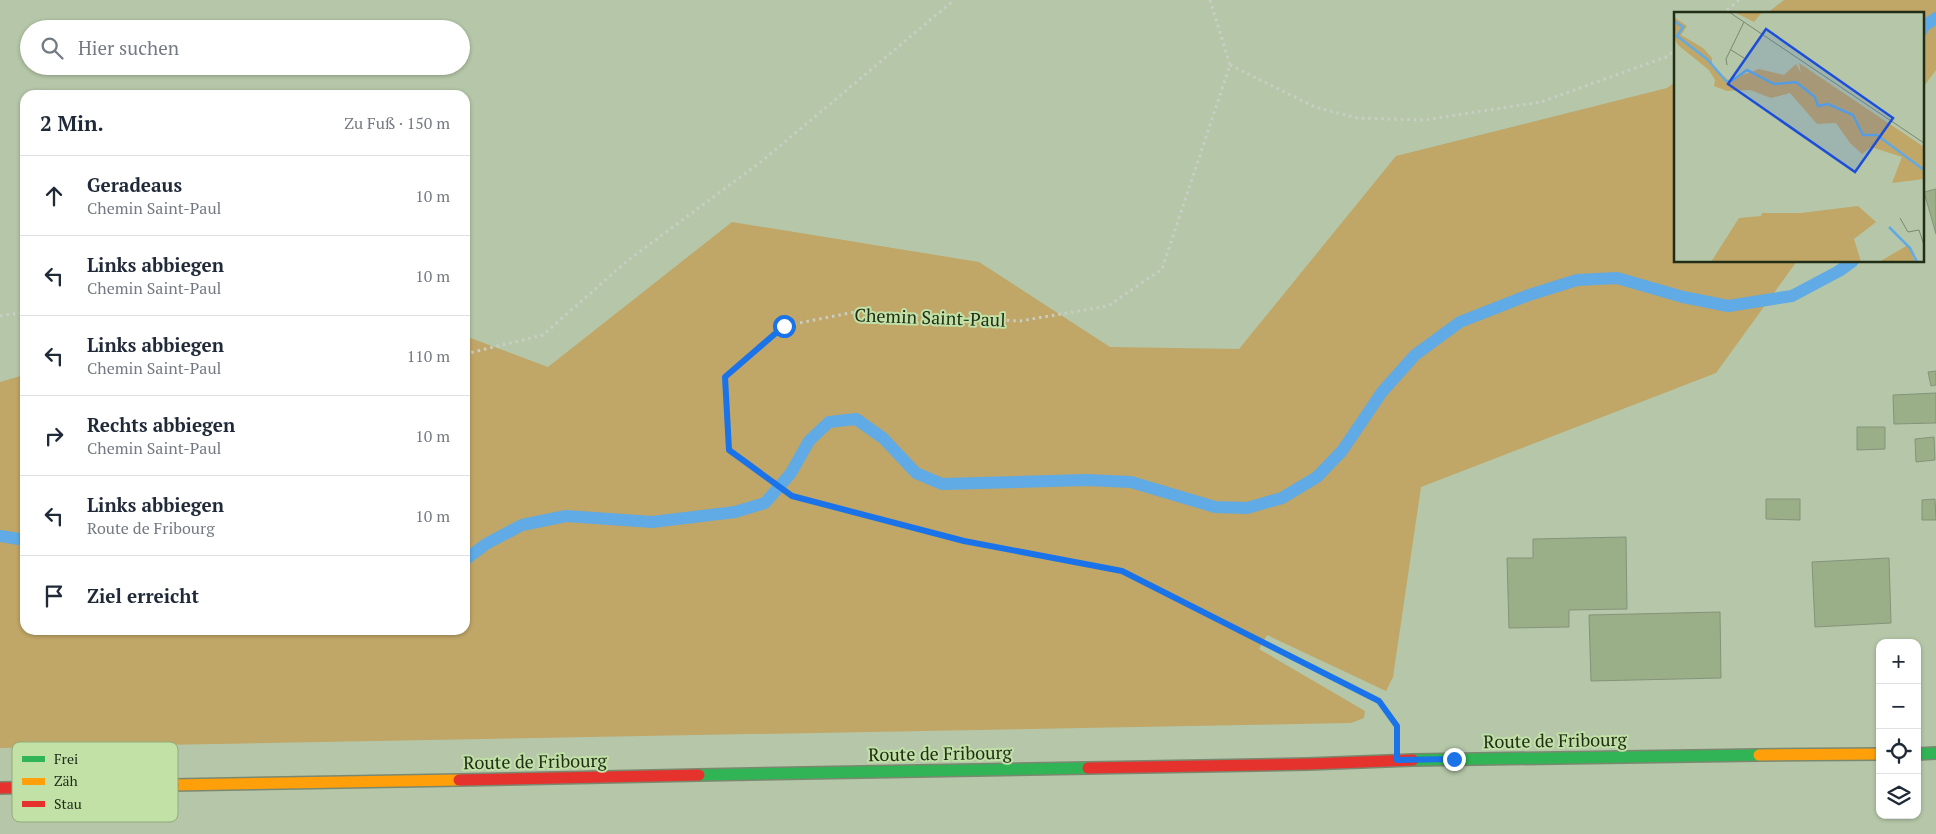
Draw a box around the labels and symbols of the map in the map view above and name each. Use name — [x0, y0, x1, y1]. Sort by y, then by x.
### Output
inset map — [1674, 12, 1924, 262]
street label: Chemin Saint-Paul — [854, 302, 1006, 332]
route start — [773, 315, 796, 338]
street label: Route de Fribourg — [1483, 727, 1627, 753]
street label: Route de Fribourg — [868, 740, 1012, 766]
legend — [12, 742, 178, 822]
street label: Route de Fribourg — [463, 748, 607, 774]
route end — [1443, 748, 1466, 771]
text: Frei — [54, 749, 78, 768]
text: Zäh — [54, 771, 78, 790]
text: Stau — [54, 794, 82, 813]

